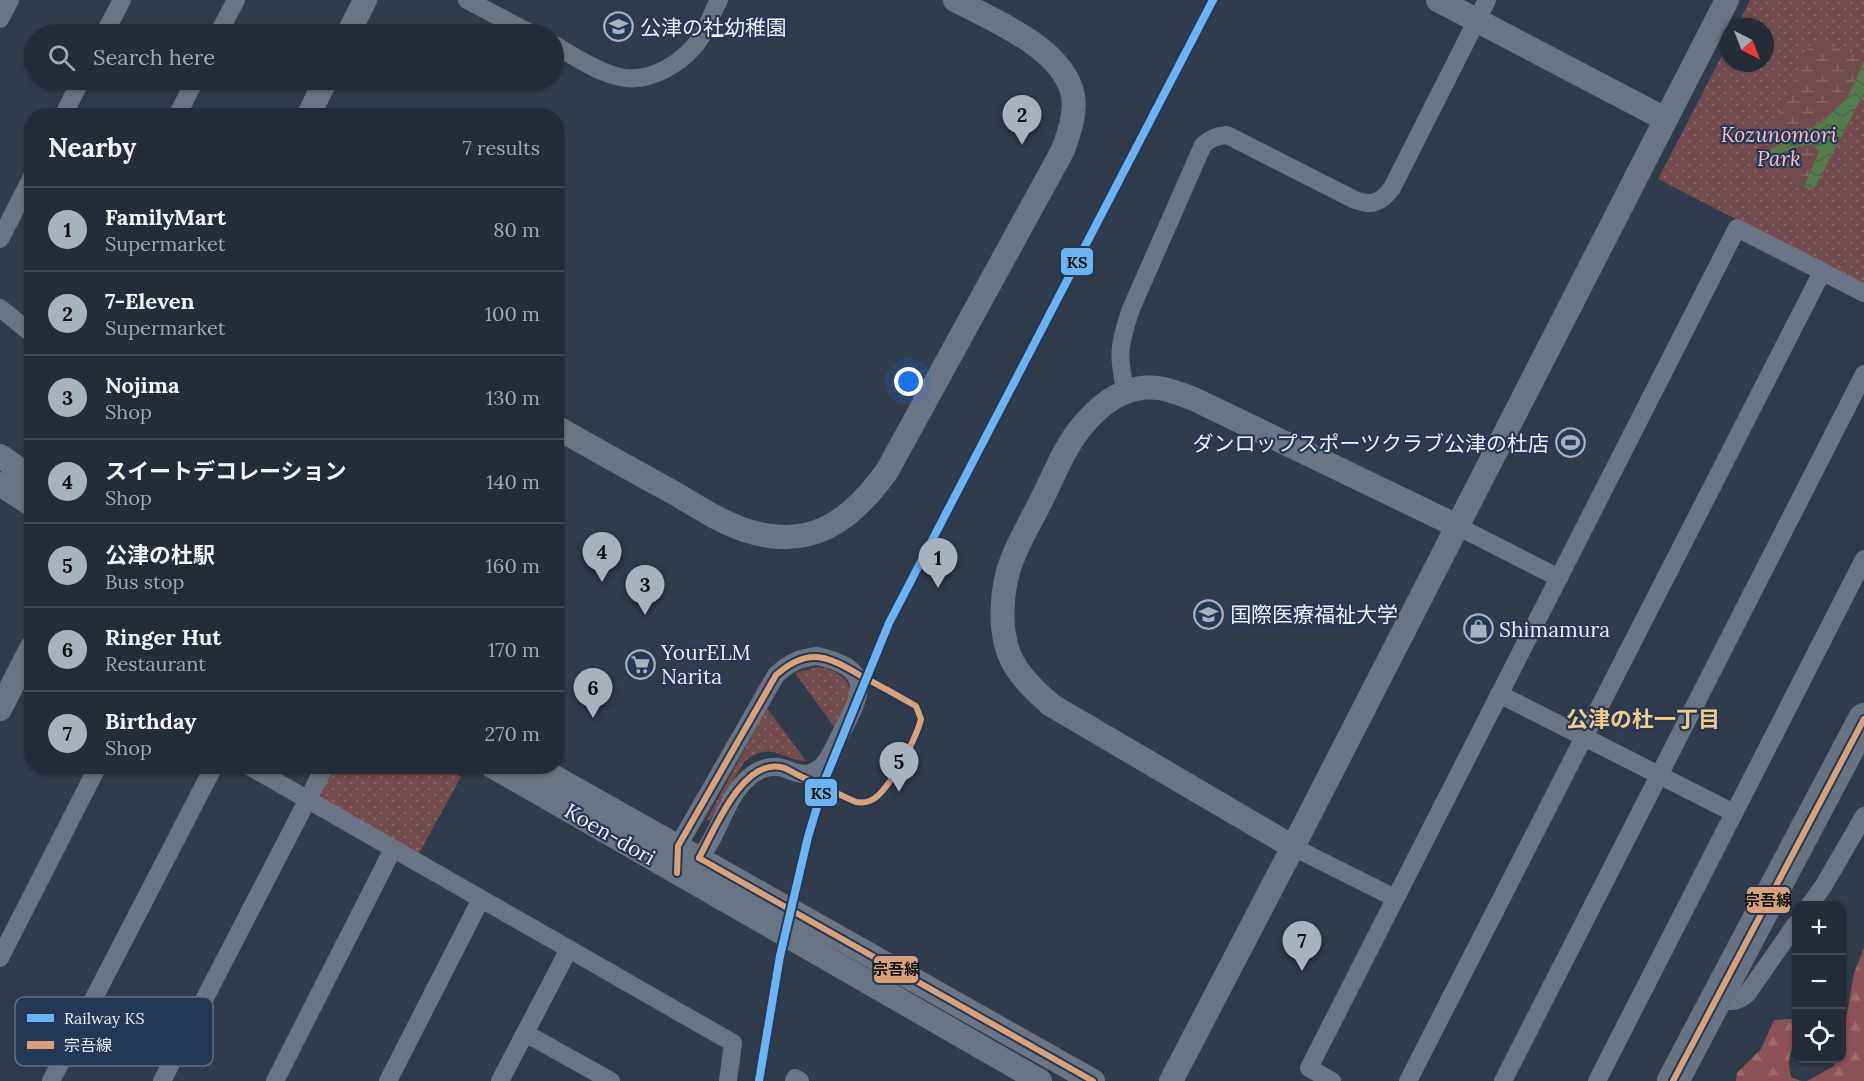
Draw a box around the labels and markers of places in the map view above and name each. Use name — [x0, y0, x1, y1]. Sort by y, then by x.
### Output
school or university icon: 公津の社幼稚園 — [603, 11, 635, 43]
place label: 公津の社幼稚園 — [640, 14, 787, 41]
pin: 2 — [1002, 96, 1042, 145]
sports icon: ダンロップスポーツクラブ公津の杜店 — [1554, 427, 1586, 459]
place label: ダンロップスポーツクラブ公津の杜店 — [1192, 430, 1549, 457]
pin: 4 — [582, 532, 622, 582]
pin: 1 — [918, 538, 958, 588]
pin: 3 — [626, 566, 664, 615]
school or university icon: 国際医療福祉大学 — [1193, 598, 1225, 630]
place label: 国際医療福祉大学 — [1230, 601, 1398, 628]
shop icon: Shimamura — [1462, 613, 1494, 645]
place label: Shimamura — [1499, 616, 1610, 643]
place label: YourELM Narita — [660, 639, 751, 690]
supermarket icon: YourELM Narita — [624, 648, 656, 680]
pin: 6 — [574, 668, 612, 718]
pin: 5 — [880, 742, 918, 792]
pin: 7 — [1282, 922, 1322, 971]

